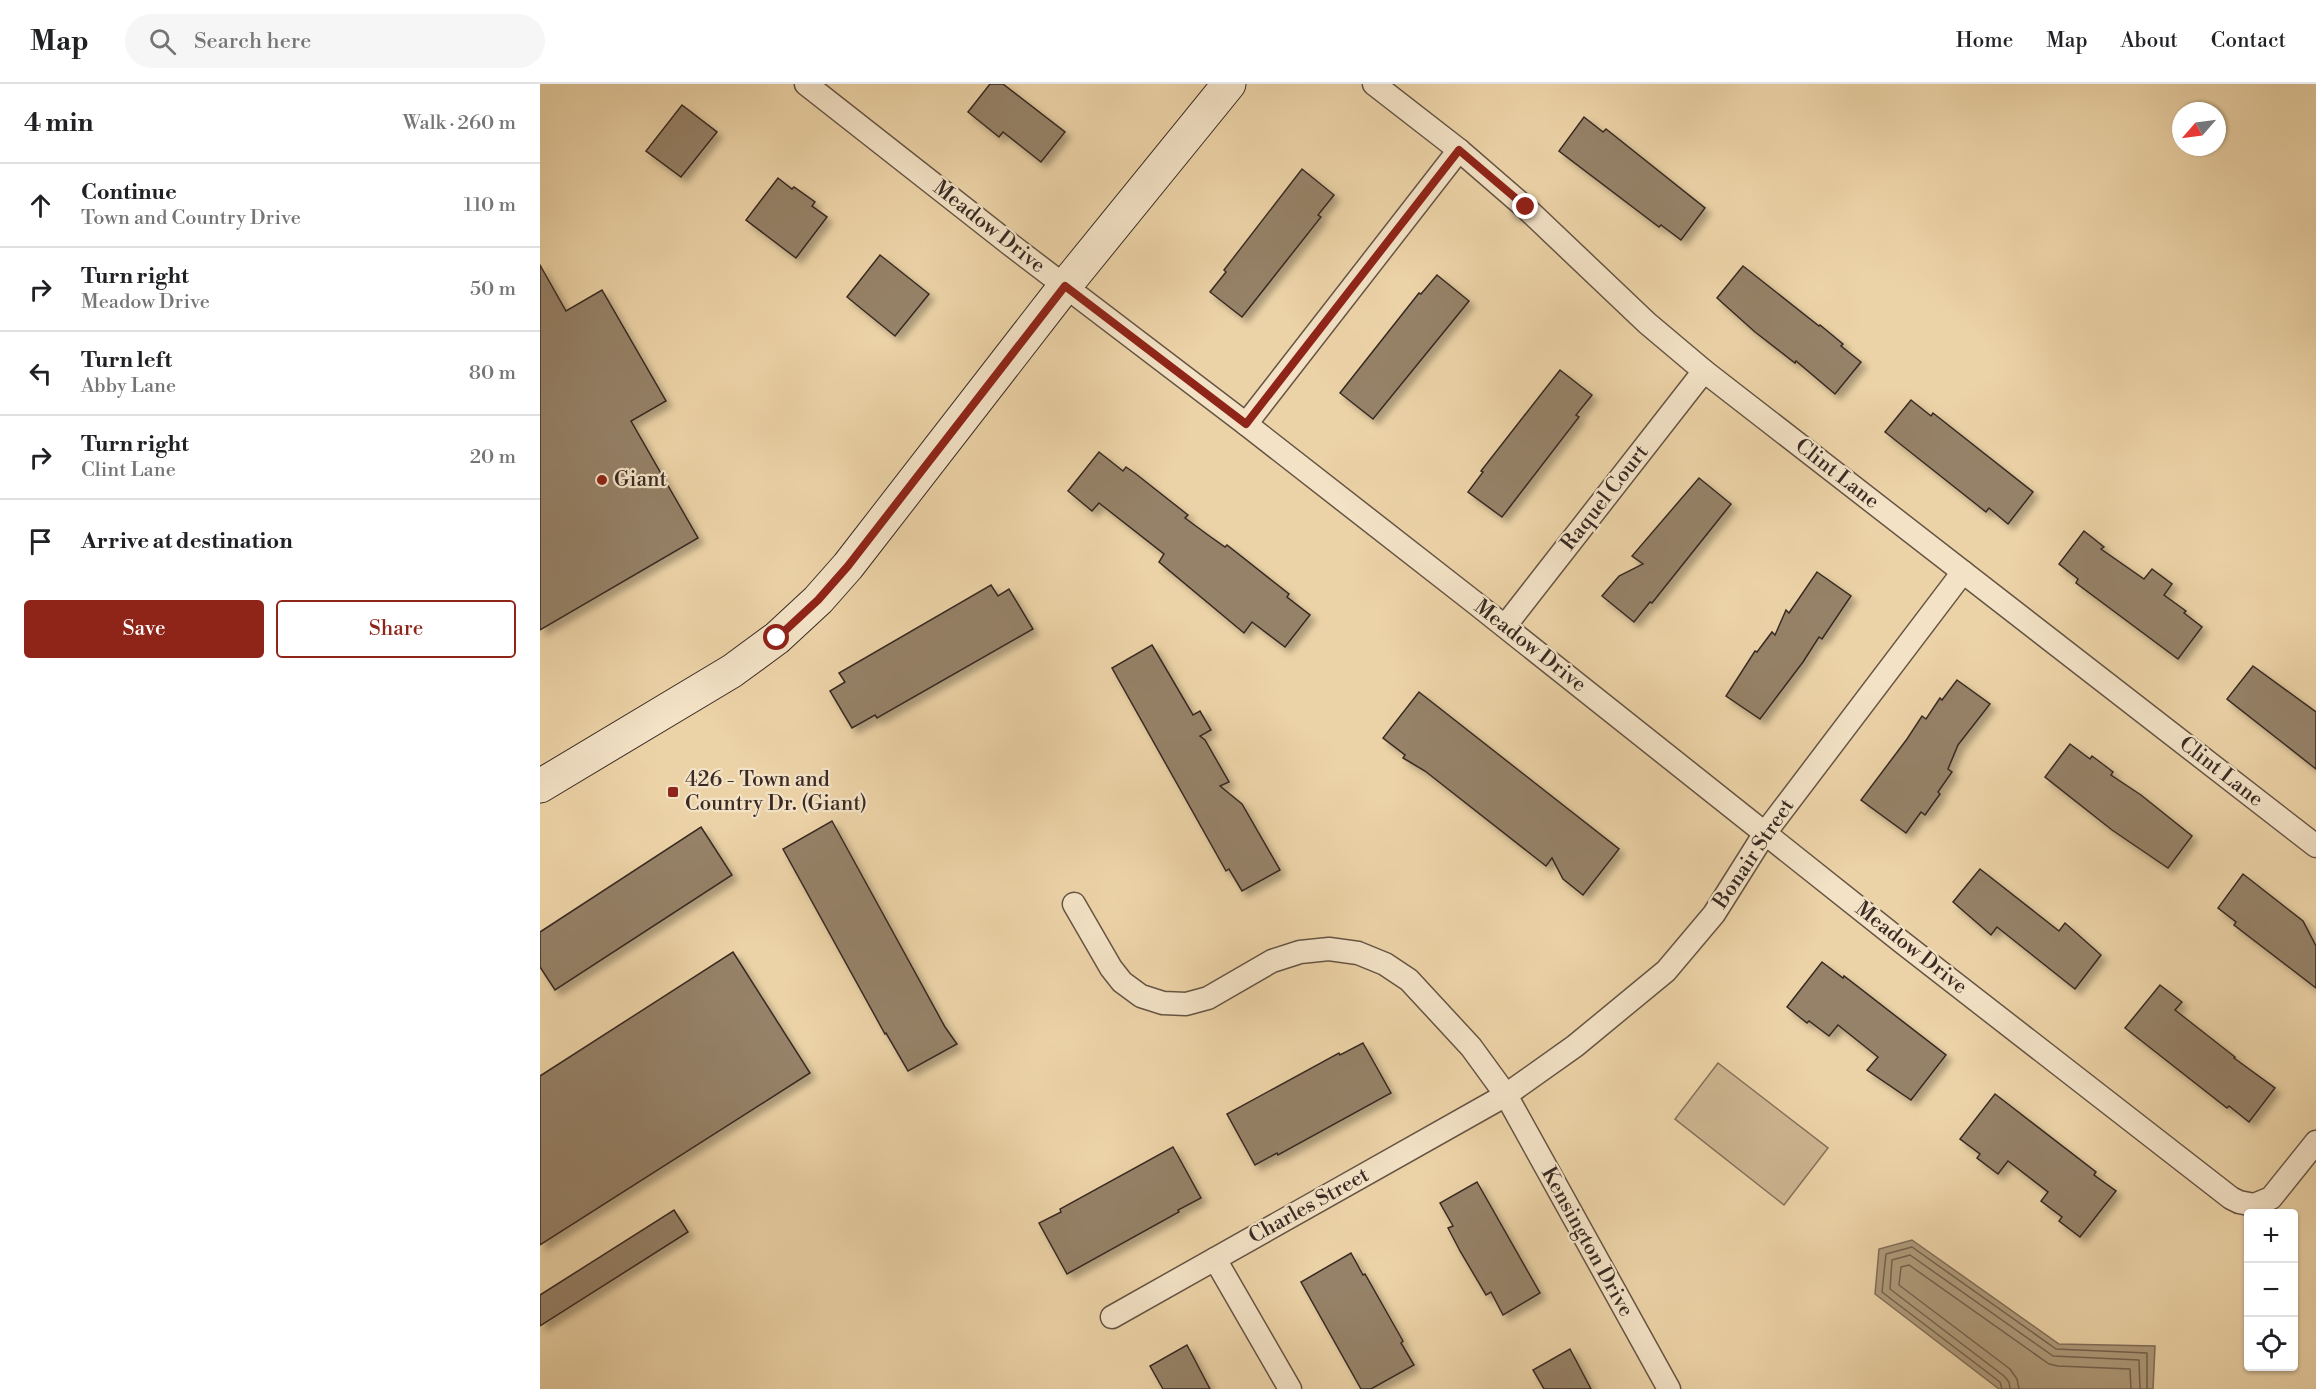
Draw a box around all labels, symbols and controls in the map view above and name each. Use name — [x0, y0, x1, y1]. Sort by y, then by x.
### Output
search box — [125, 14, 545, 68]
text: Map — [30, 24, 89, 59]
icon: search — [146, 25, 179, 58]
text: Search here — [194, 28, 311, 55]
text: Home — [1956, 28, 2013, 54]
text: Map — [2046, 28, 2088, 54]
text: About — [2121, 28, 2178, 54]
text: Contact — [2211, 28, 2286, 54]
north arrow — [2172, 102, 2226, 156]
text: 4 min — [24, 107, 94, 139]
text: Walk · 260 m — [403, 111, 516, 136]
street label: Meadow Drive — [928, 175, 1050, 279]
text: Continue — [81, 179, 177, 206]
icon: ahead — [24, 189, 57, 222]
text: 110 m — [464, 193, 516, 218]
route end — [1512, 193, 1538, 219]
text: Town and Country Drive — [81, 206, 301, 231]
text: Turn right — [81, 263, 189, 290]
icon: right — [24, 273, 57, 306]
text: 50 m — [470, 277, 516, 302]
text: Meadow Drive — [81, 290, 210, 315]
text: Turn left — [81, 347, 172, 374]
icon: left — [24, 357, 57, 390]
text: 80 m — [469, 361, 516, 386]
text: Abby Lane — [81, 374, 176, 399]
text: Turn right — [81, 431, 189, 458]
street label: Clint Lane — [1790, 433, 1884, 515]
street label: Raquel Court — [1556, 440, 1655, 556]
icon: right — [24, 441, 57, 474]
text: 20 m — [470, 445, 516, 470]
text: Clint Lane — [81, 458, 176, 483]
place label: Giant — [614, 467, 668, 493]
marker: Giant — [595, 473, 609, 487]
icon: arrive — [24, 525, 57, 558]
text: Arrive at destination — [81, 528, 293, 555]
street label: Meadow Drive — [1469, 594, 1591, 698]
button: Save — [24, 600, 264, 658]
button: Share — [276, 600, 516, 658]
route start — [763, 624, 789, 650]
street label: Clint Lane — [2174, 731, 2268, 813]
place label: 426 - Town and Country Dr. (Giant) — [685, 767, 867, 817]
marker: 426 - Town and Country Dr. (Giant) — [666, 785, 680, 799]
street label: Bonair Street — [1707, 794, 1801, 915]
street label: Meadow Drive — [1850, 896, 1972, 1000]
street label: Charles Street — [1244, 1162, 1374, 1250]
street label: Kensington Drive — [1535, 1163, 1639, 1321]
map controls — [2244, 1209, 2298, 1371]
button: + — [2244, 1209, 2298, 1263]
button: − — [2244, 1263, 2298, 1317]
button: locate — [2244, 1317, 2298, 1371]

